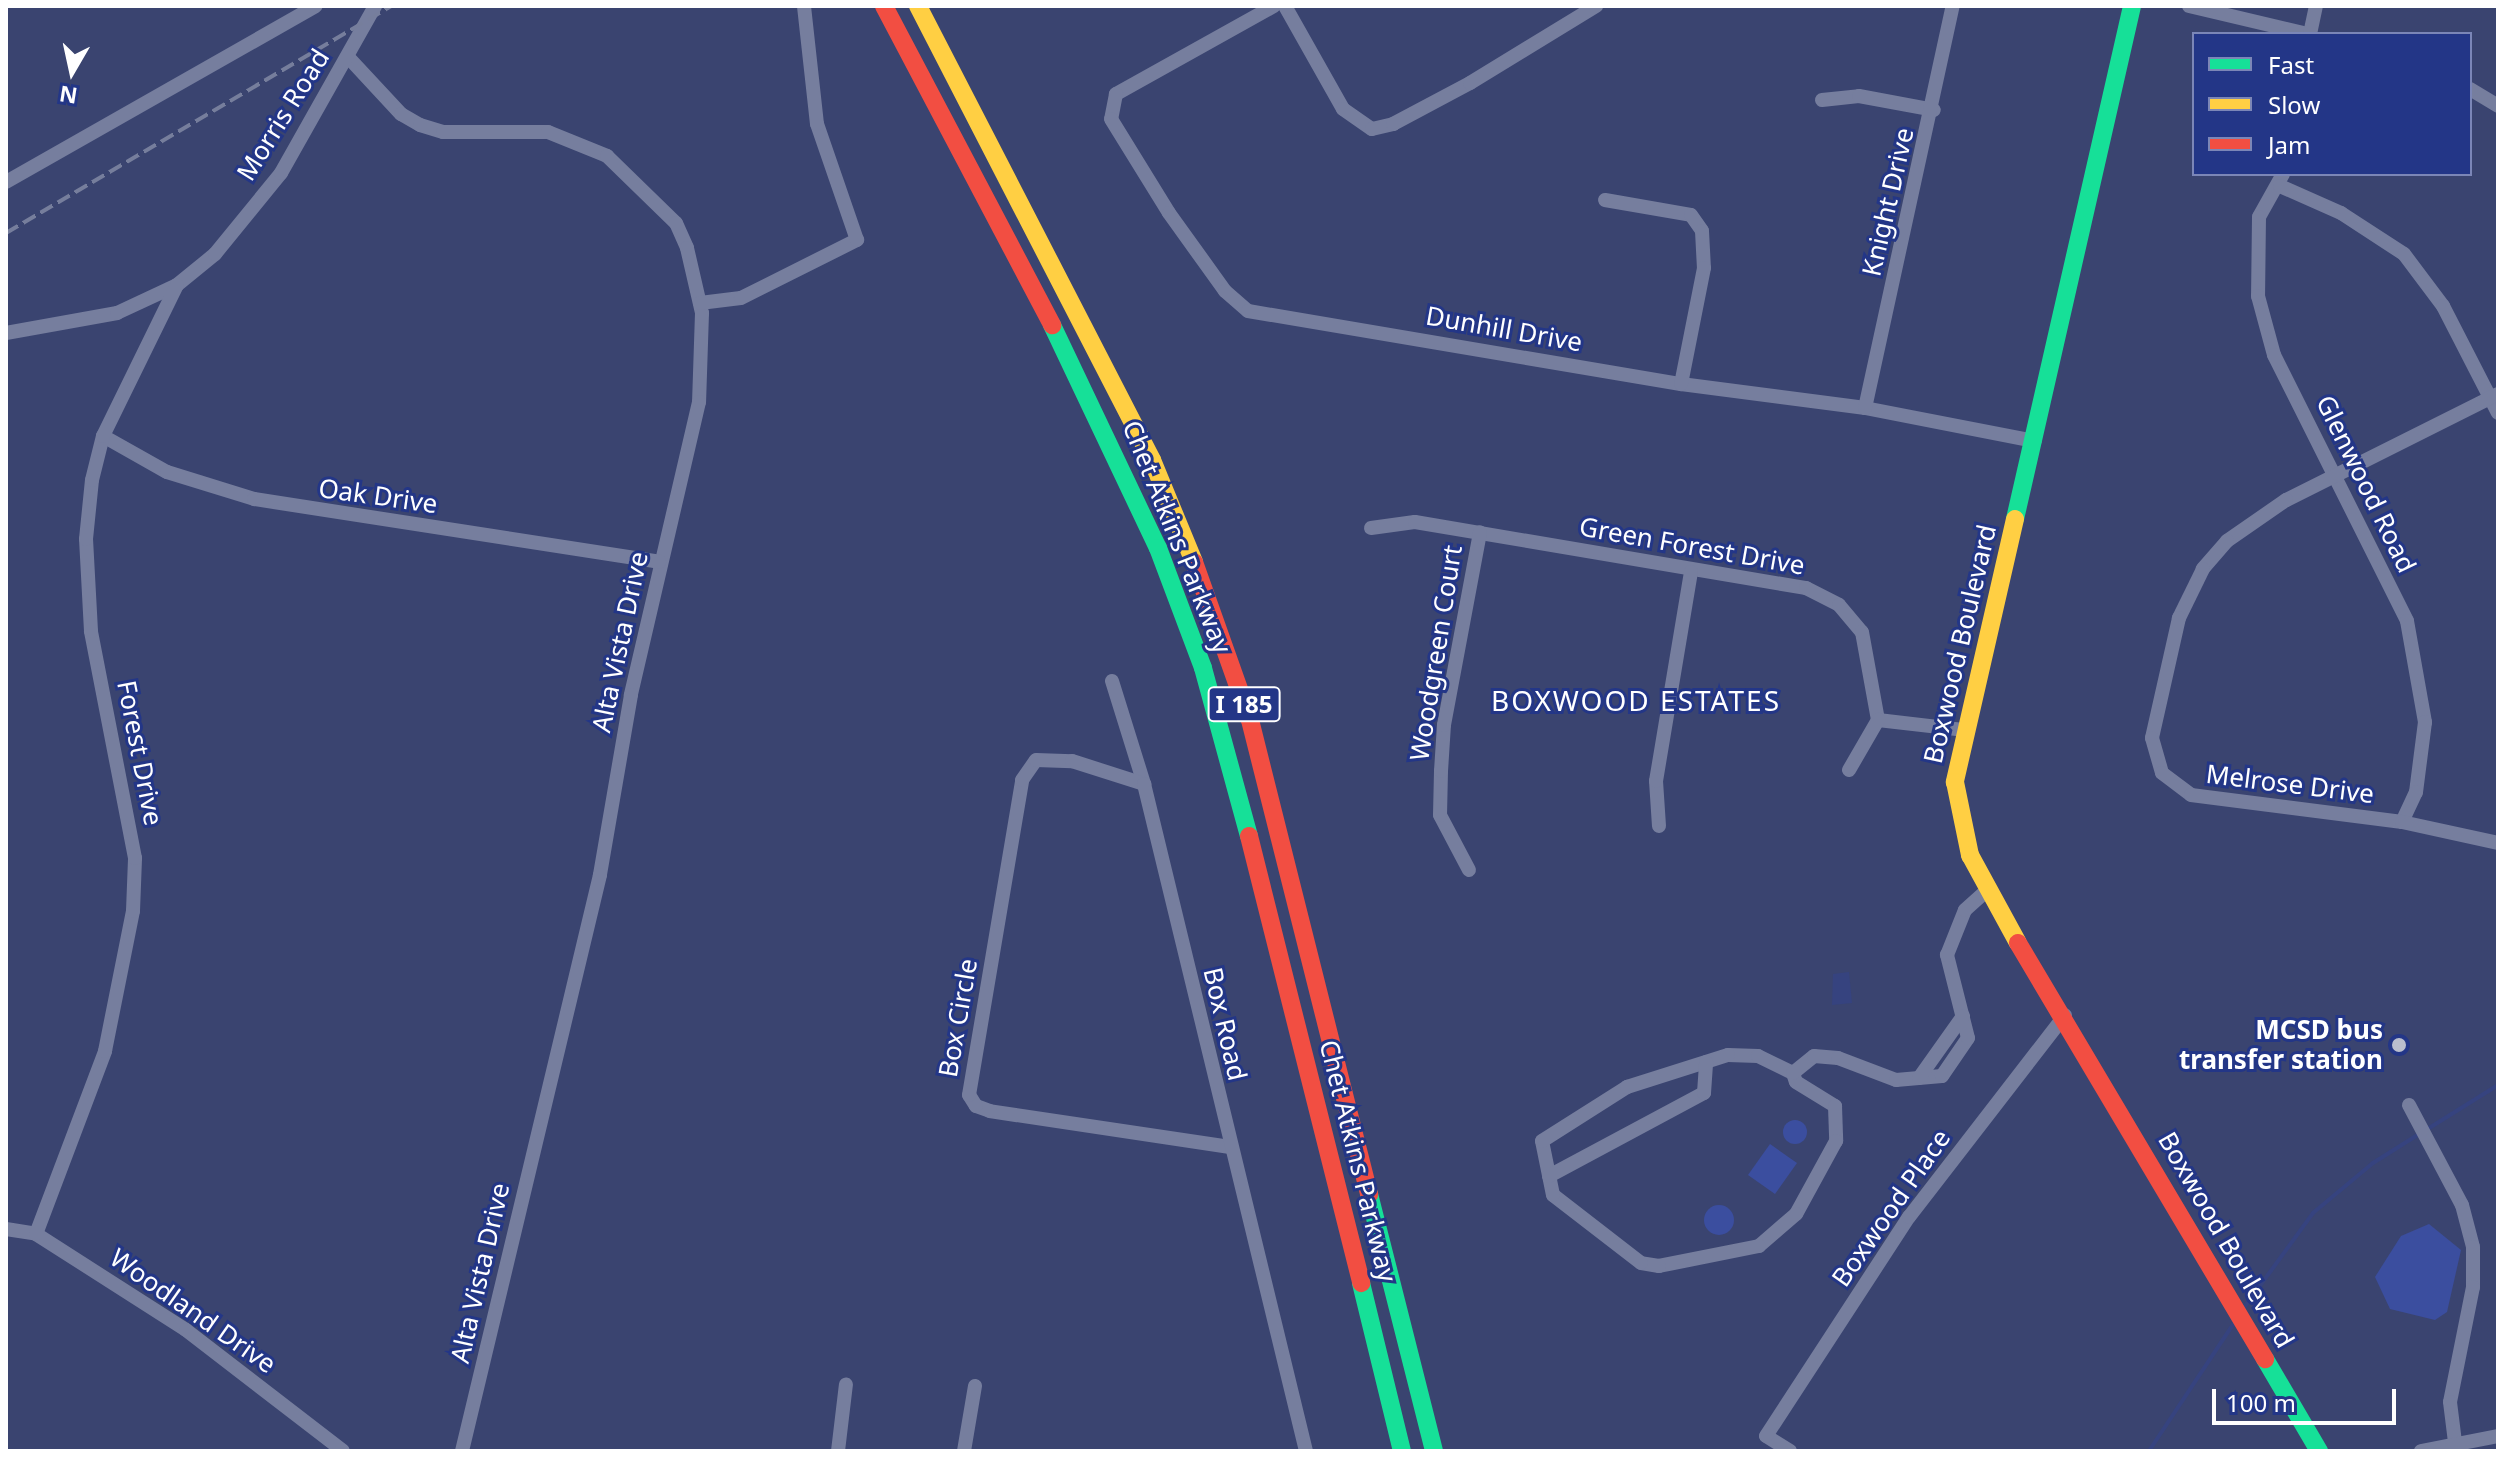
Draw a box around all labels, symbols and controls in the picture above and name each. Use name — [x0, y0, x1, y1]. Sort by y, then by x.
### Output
north arrow — [32, 32, 112, 112]
legend — [2192, 32, 2472, 176]
street label: Morris Road — [230, 43, 336, 187]
text: Fast — [2268, 48, 2314, 81]
text: N — [57, 79, 79, 112]
text: Slow — [2268, 88, 2320, 121]
street label: Knight Drive — [1856, 125, 1920, 279]
text: Jam — [2268, 128, 2310, 161]
street label: Dunhill Drive — [1423, 300, 1585, 358]
street label: Glenwood Road — [2310, 390, 2422, 578]
street label: Chet Atkins Parkway — [1116, 416, 1238, 658]
street label: Oak Drive — [316, 472, 440, 520]
street label: Green Forest Drive — [1577, 511, 1807, 581]
street label: Boxwood Boulevard — [1917, 522, 2003, 766]
street label: Woodgreen Court — [1404, 543, 1468, 763]
street label: Alta Vista Drive — [586, 549, 654, 735]
street label: Forest Drive — [111, 678, 169, 828]
district label: BOXWOOD ESTATES — [1491, 683, 1781, 717]
road number: I 185 — [1206, 684, 1282, 724]
street label: Melrose Drive — [2204, 758, 2376, 810]
street label: Box Circle — [932, 956, 984, 1080]
street label: Box Road — [1197, 964, 1253, 1084]
place label: MCSD bus transfer station — [2179, 1014, 2383, 1076]
marker: MCSD bus transfer station — [2390, 1036, 2408, 1054]
street label: Chet Atkins Parkway — [1313, 1037, 1403, 1285]
street label: Boxwood Place — [1825, 1123, 1957, 1293]
street label: Boxwood Boulevard — [2151, 1127, 2301, 1353]
street label: Alta Vista Drive — [444, 1180, 516, 1366]
street label: Woodland Drive — [104, 1242, 282, 1380]
scale bar — [2216, 1373, 2400, 1423]
text: 100 m — [2226, 1386, 2296, 1419]

